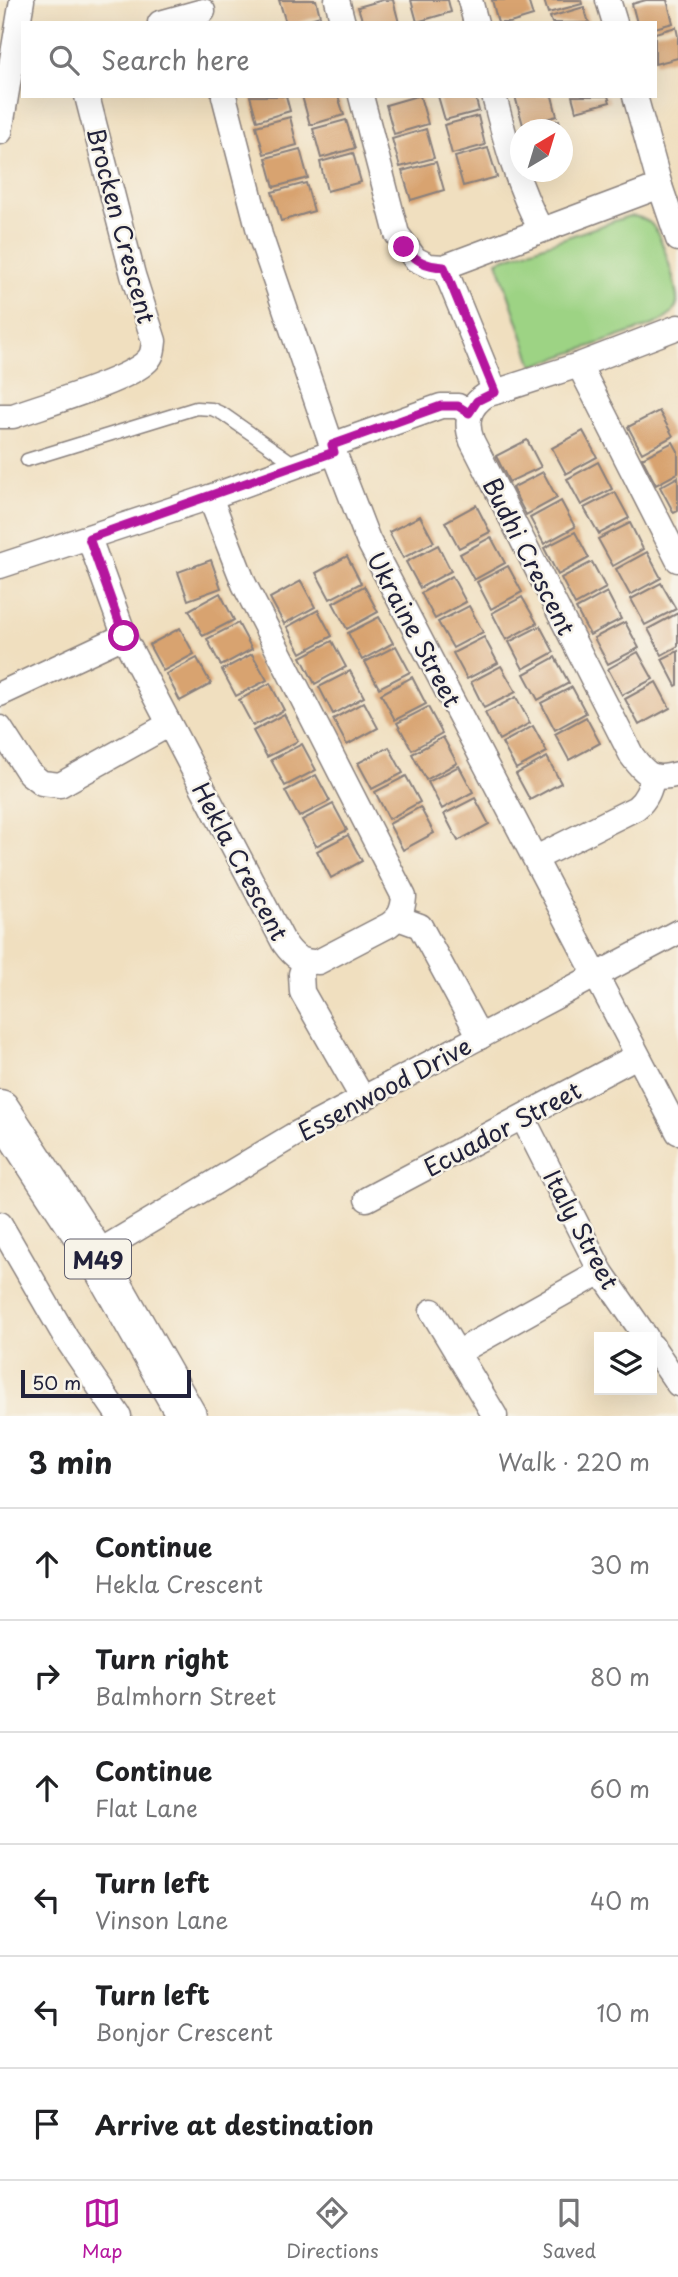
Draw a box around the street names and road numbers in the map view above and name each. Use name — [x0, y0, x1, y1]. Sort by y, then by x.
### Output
street label: Brocken Crescent — [78, 123, 166, 327]
street label: Budhi Crescent — [475, 471, 585, 641]
street label: Ukraine Street — [359, 545, 471, 713]
street label: Hekla Crescent — [184, 775, 298, 947]
street label: Essenwood Drive — [291, 1027, 477, 1149]
street label: Ecuador Street — [417, 1071, 587, 1185]
street label: Italy Street — [535, 1163, 629, 1296]
road number: M49 — [65, 1240, 131, 1278]

